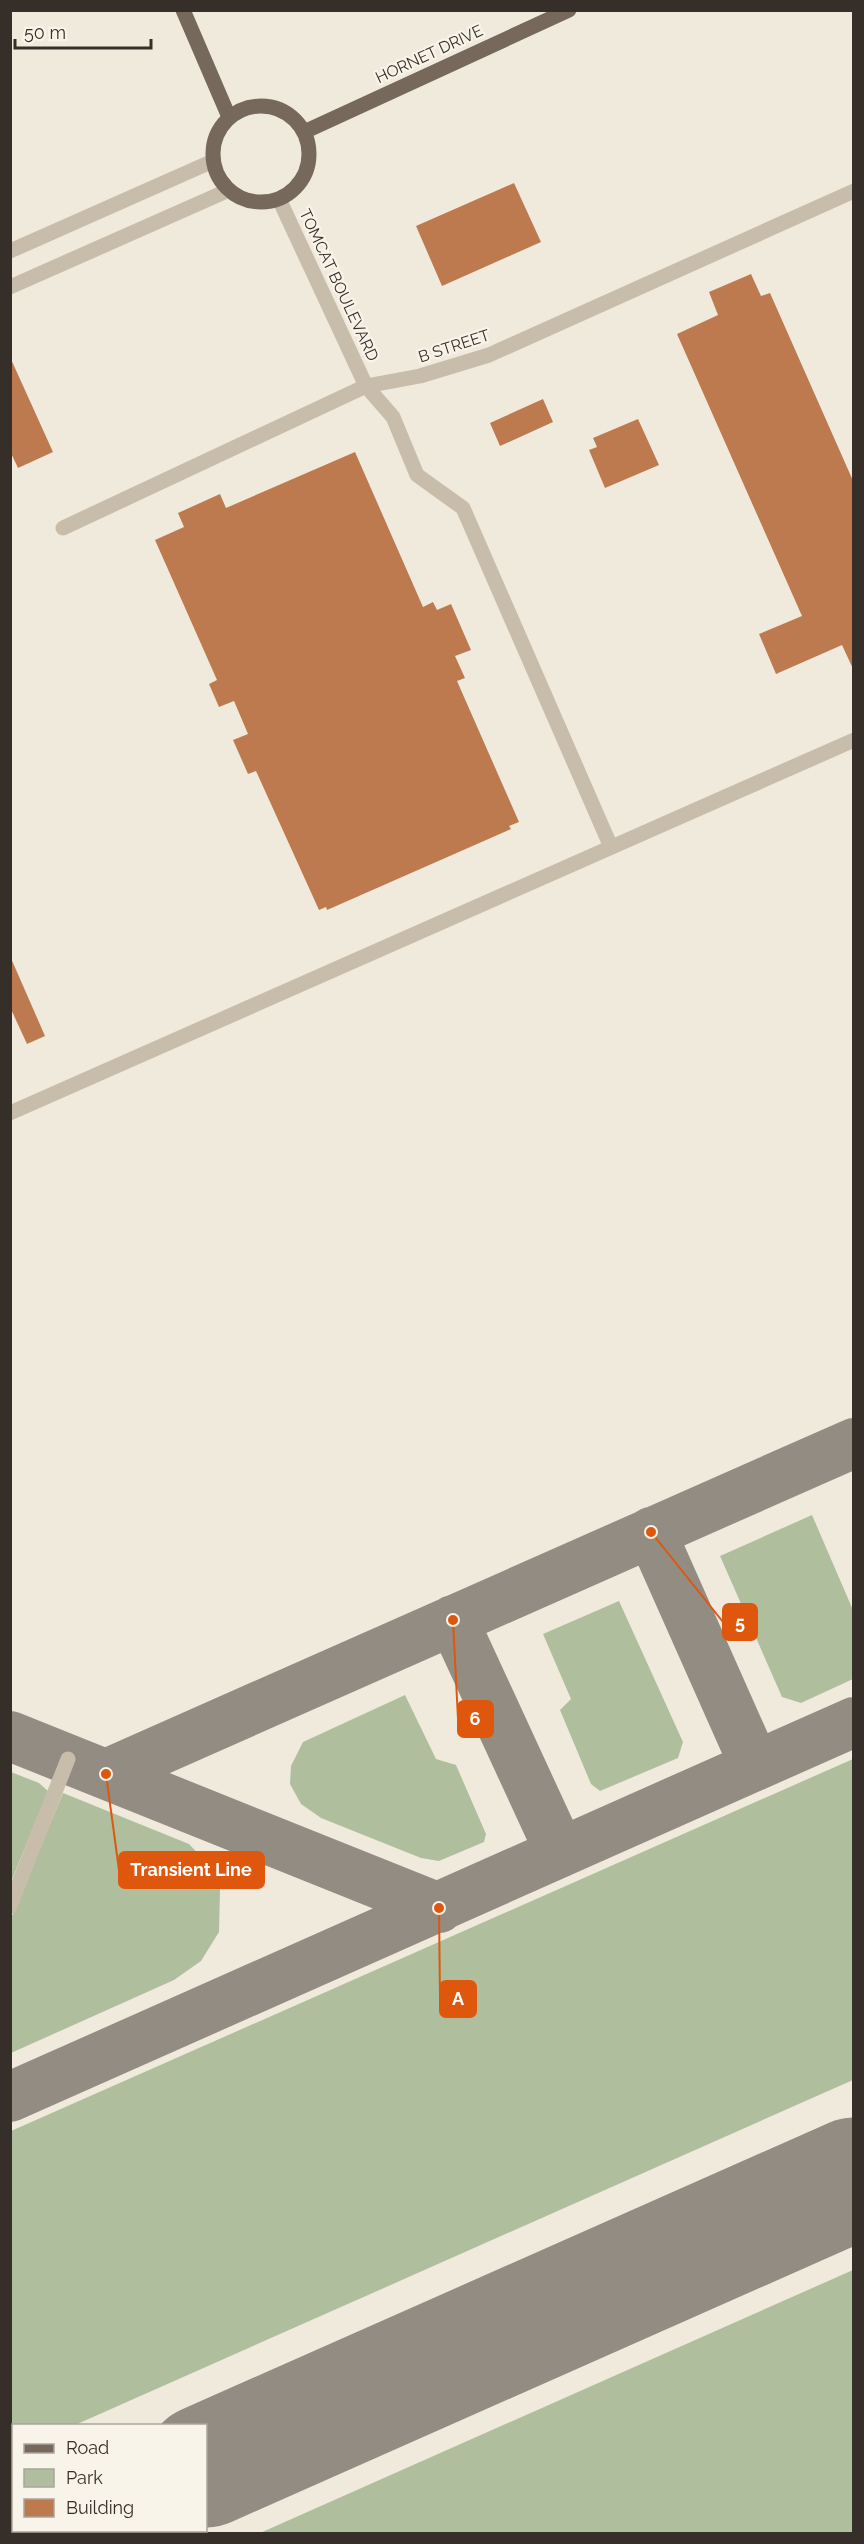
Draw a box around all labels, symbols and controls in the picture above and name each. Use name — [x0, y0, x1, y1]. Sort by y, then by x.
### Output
scale bar — [15, 12, 152, 50]
street label: HORNET DRIVE — [372, 21, 486, 87]
text: 50 m — [24, 22, 66, 43]
street label: TOMCAT BOULEVARD — [295, 206, 383, 364]
street label: B STREET — [416, 325, 492, 366]
callout: 5 — [723, 1604, 757, 1640]
text: 5 — [735, 1612, 745, 1633]
callout: 6 — [458, 1701, 493, 1737]
text: 6 — [470, 1708, 481, 1729]
callout: Transient Line — [119, 1852, 264, 1888]
text: Transient Line — [130, 1859, 252, 1880]
callout: A — [440, 1981, 476, 2017]
text: A — [452, 1988, 465, 2009]
legend — [12, 2424, 207, 2532]
text: Road — [66, 2437, 109, 2458]
text: Park — [66, 2467, 103, 2488]
text: Building — [66, 2497, 134, 2518]

